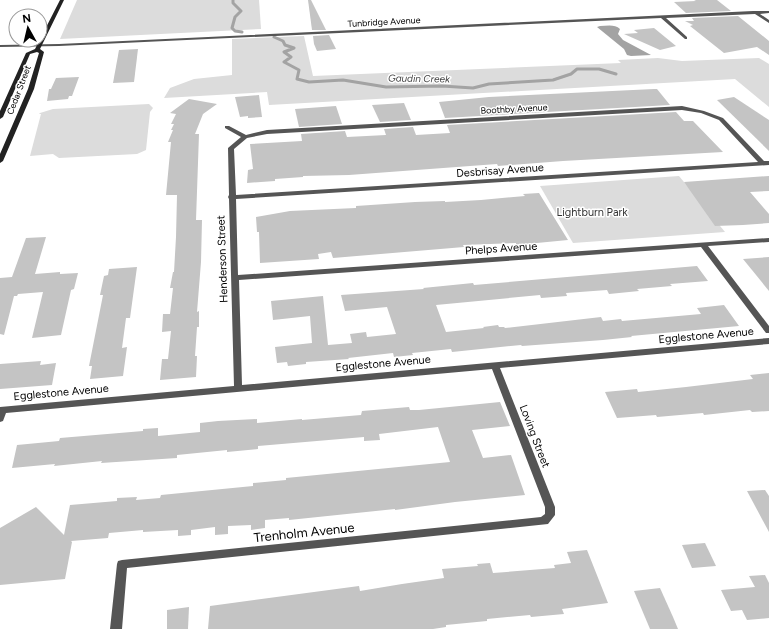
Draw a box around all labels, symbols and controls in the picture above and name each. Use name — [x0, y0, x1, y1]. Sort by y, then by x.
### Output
north arrow — [8, 8, 48, 48]
text: N — [22, 12, 32, 26]
street label: Tunbridge Avenue — [347, 14, 421, 29]
street label: Cedar Street — [4, 63, 33, 116]
water label: Gaudin Creek — [388, 71, 451, 86]
street label: Boothby Avenue — [480, 101, 548, 116]
street label: Desbrisay Avenue — [456, 161, 544, 180]
park label: Lightburn Park — [556, 206, 628, 219]
street label: Henderson Street — [214, 215, 231, 303]
street label: Phelps Avenue — [464, 239, 538, 258]
street label: Egglestone Avenue — [658, 325, 754, 346]
street label: Egglestone Avenue — [335, 353, 431, 374]
street label: Egglestone Avenue — [13, 382, 109, 403]
street label: Loving Street — [517, 403, 552, 469]
street label: Trenholm Avenue — [253, 520, 355, 545]

